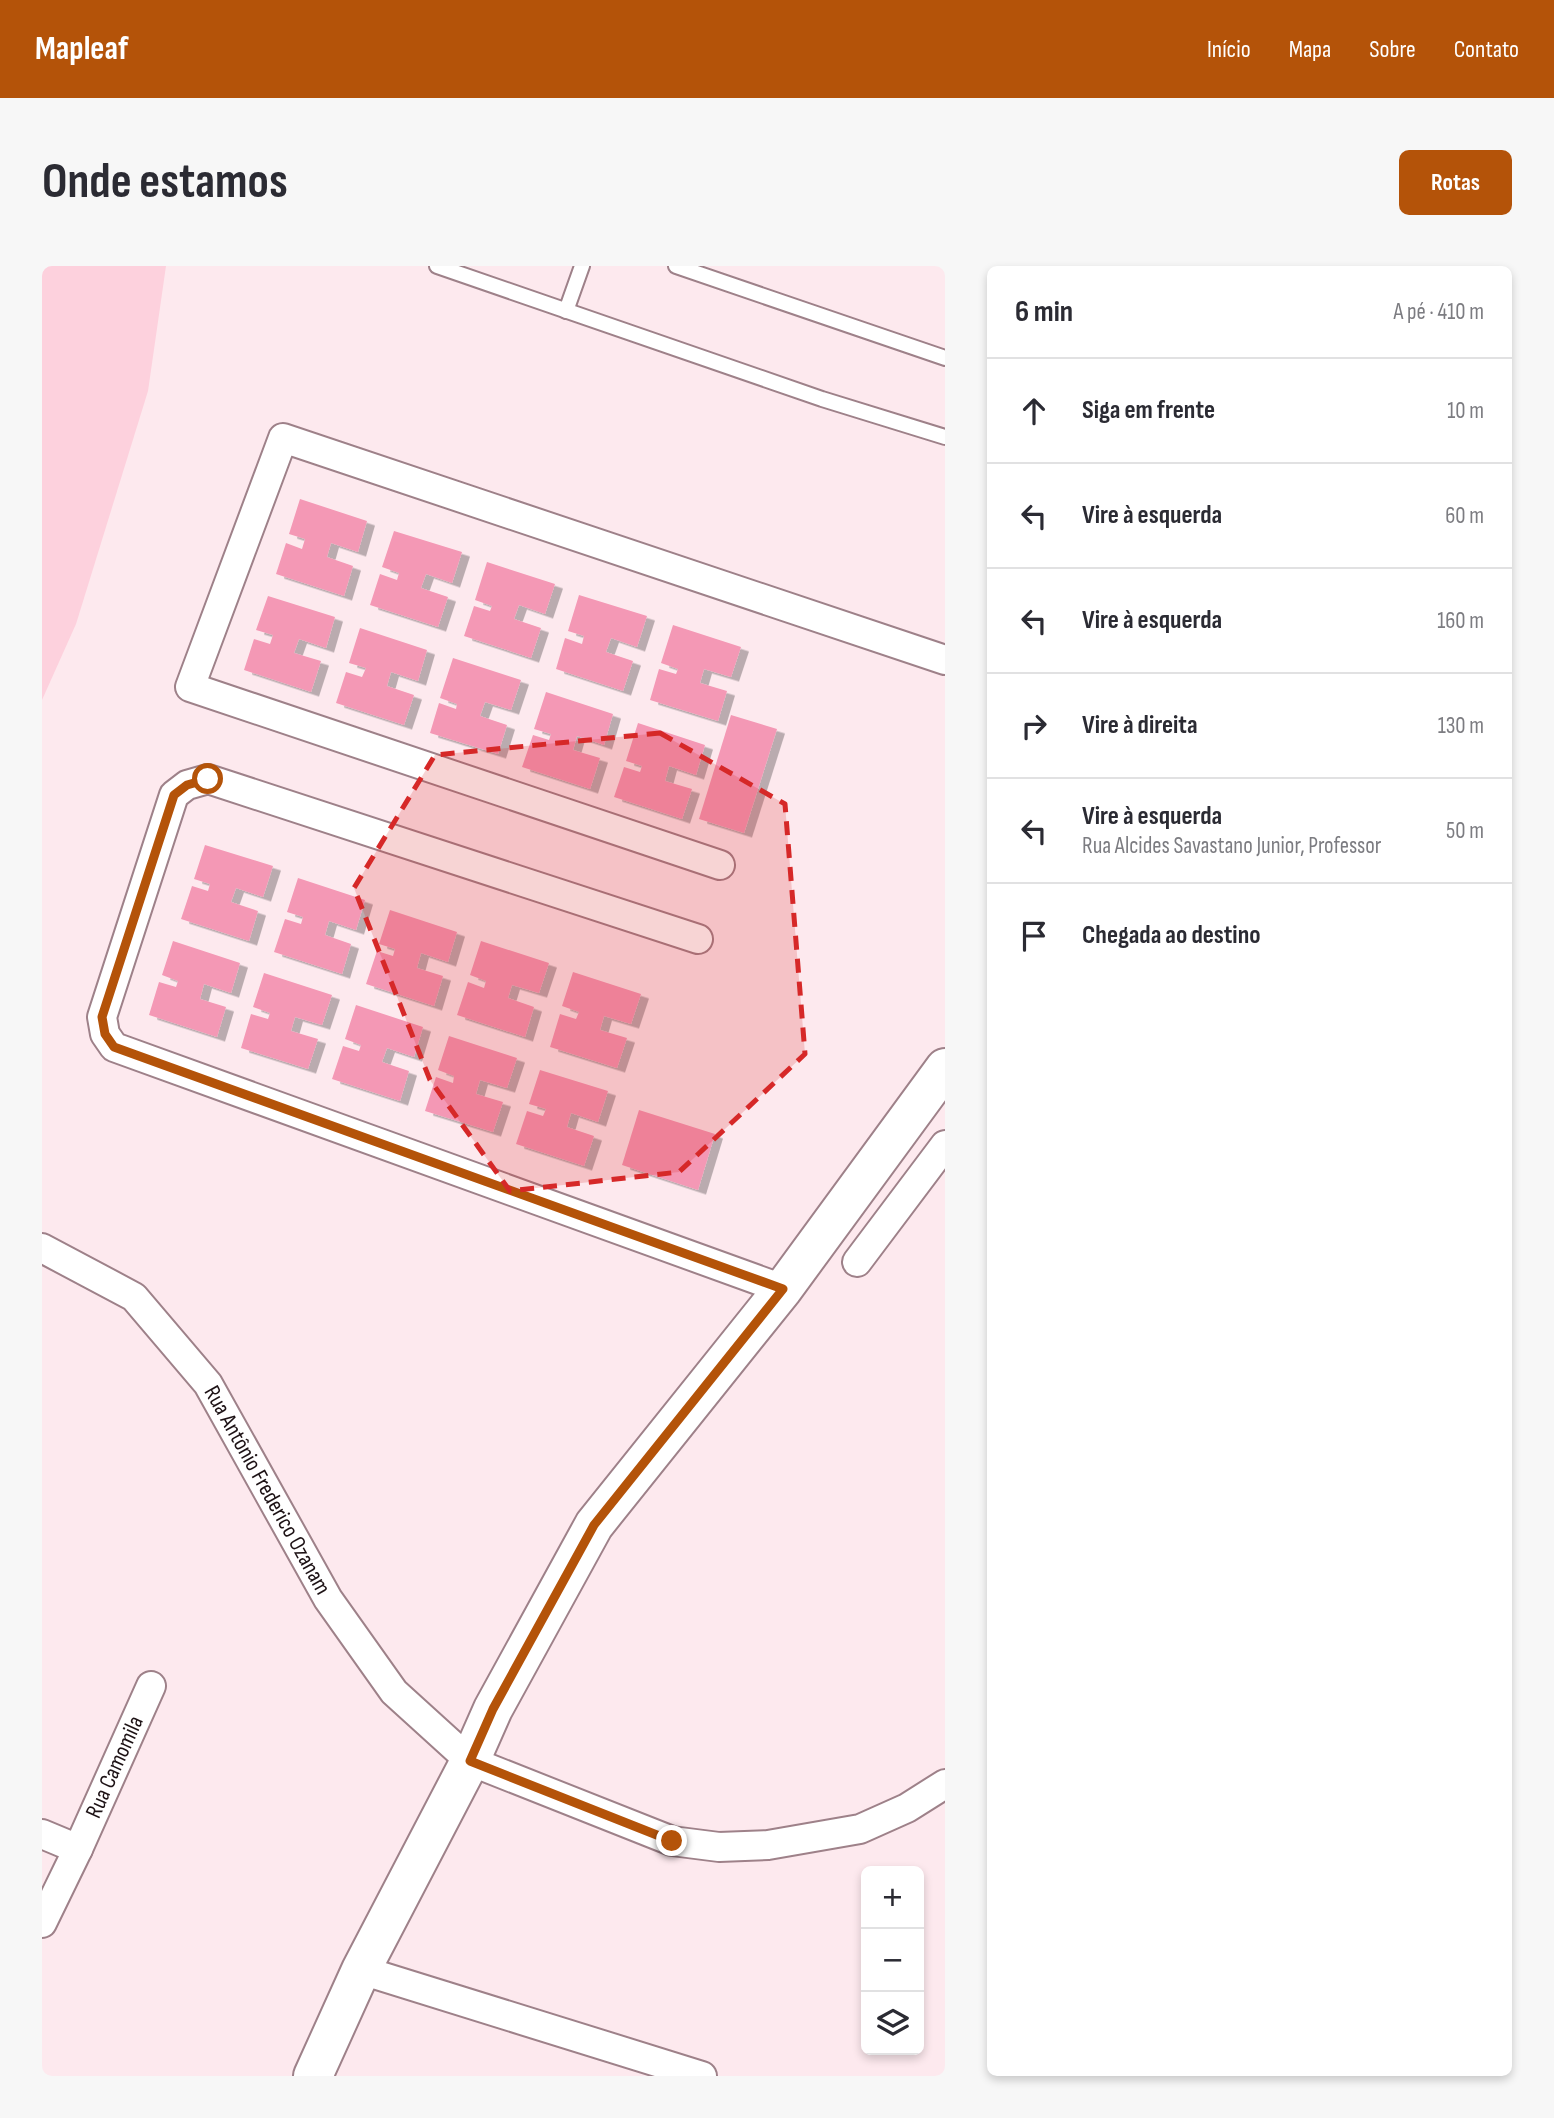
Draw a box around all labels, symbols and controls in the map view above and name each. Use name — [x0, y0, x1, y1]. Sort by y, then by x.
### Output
text: Mapleaf — [35, 29, 128, 69]
text: Início — [1207, 35, 1251, 64]
text: Mapa — [1289, 35, 1331, 64]
text: Sobre — [1369, 35, 1416, 64]
text: Contato — [1454, 35, 1519, 64]
button: Rotas — [1399, 150, 1512, 215]
text: Onde estamos — [42, 153, 288, 212]
text: 6 min — [1015, 294, 1073, 330]
text: A pé · 410 m — [1393, 298, 1484, 326]
icon: ahead — [1015, 392, 1053, 430]
text: Siga em frente — [1082, 395, 1215, 426]
text: 10 m — [1447, 397, 1484, 425]
icon: left — [1015, 497, 1053, 535]
text: Vire à esquerda — [1082, 500, 1222, 531]
text: 60 m — [1445, 502, 1484, 530]
icon: left — [1015, 602, 1053, 640]
text: Vire à esquerda — [1082, 605, 1222, 636]
text: 160 m — [1437, 607, 1484, 635]
icon: right — [1015, 707, 1053, 745]
text: Vire à direita — [1082, 710, 1198, 741]
text: 130 m — [1438, 712, 1484, 740]
route start — [192, 763, 223, 794]
text: Vire à esquerda — [1082, 801, 1222, 832]
icon: left — [1015, 812, 1053, 850]
text: 50 m — [1446, 817, 1484, 845]
text: Rua Alcides Savastano Junior, Professor — [1082, 832, 1381, 860]
icon: arrive — [1015, 917, 1053, 955]
text: Chegada ao destino — [1082, 920, 1261, 951]
street label: Rua Antônio Frederico Ozanam — [198, 1381, 337, 1600]
street label: Rua Camomila — [80, 1712, 150, 1823]
route end — [656, 1825, 687, 1856]
map controls — [861, 1866, 924, 2055]
button: + — [861, 1866, 924, 1929]
button: − — [861, 1929, 924, 1992]
button: layers — [861, 1992, 924, 2055]

